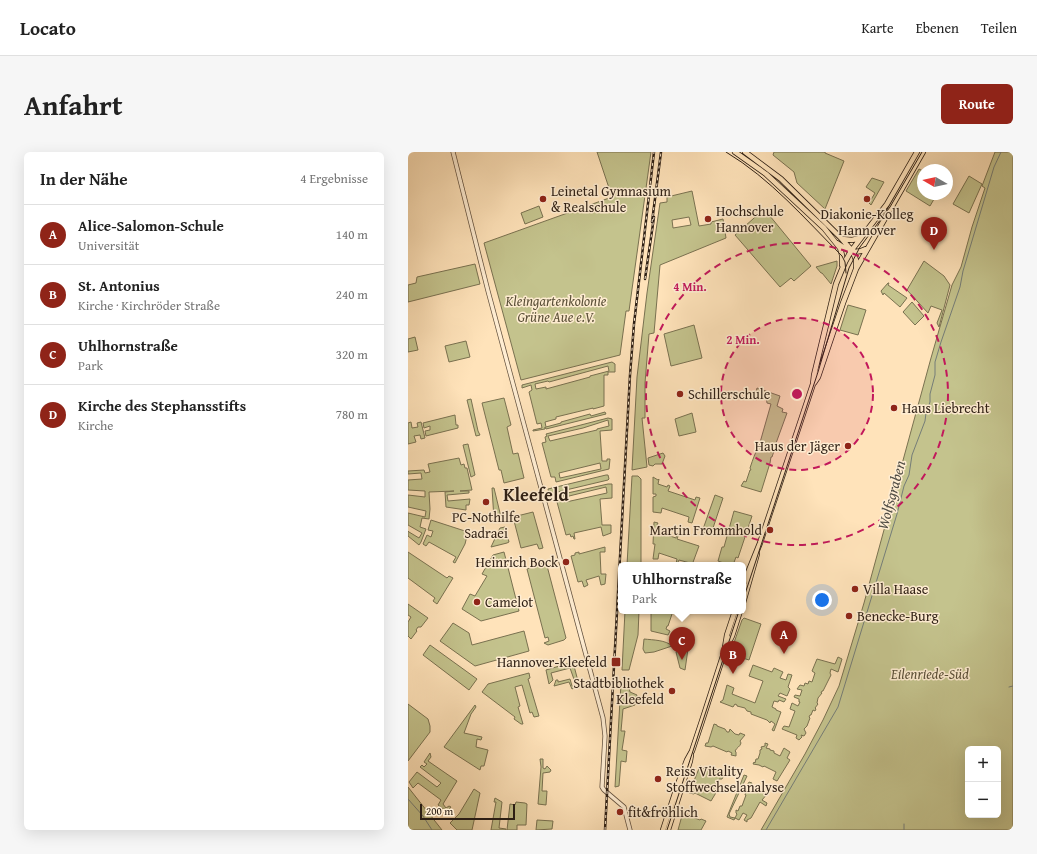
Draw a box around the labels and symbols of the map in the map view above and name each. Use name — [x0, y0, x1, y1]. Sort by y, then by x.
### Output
north arrow — [917, 164, 953, 200]
place label: Leinetal Gymnasium & Realschule — [551, 181, 672, 217]
marker: Leinetal Gymnasium & Realschule — [538, 194, 548, 204]
marker: Diakonie-Kolleg Hannover — [862, 194, 872, 204]
place label: Hochschule Hannover — [716, 201, 784, 237]
place label: Diakonie-Kolleg Hannover — [820, 204, 914, 240]
marker: Hochschule Hannover — [703, 214, 713, 224]
pin: D — [921, 217, 947, 250]
text: 4 Min. — [673, 278, 707, 295]
park label: Kleingartenkolonie Grüne Aue e.V. — [505, 291, 607, 327]
text: 2 Min. — [726, 331, 760, 348]
place label: Schillerschule — [688, 384, 771, 404]
centre of rings — [790, 387, 804, 401]
marker: Schillerschule — [675, 389, 685, 399]
place label: Haus Liebrecht — [902, 398, 990, 418]
marker: Haus Liebrecht — [889, 403, 899, 413]
place label: Haus der Jäger — [755, 436, 840, 456]
marker: Haus der Jäger — [843, 441, 853, 451]
water label: Wolfsgraben — [872, 458, 910, 532]
district label: Kleefeld — [503, 481, 570, 508]
marker: PC-Nothilfe Sadraei — [481, 497, 491, 507]
place label: PC-Nothilfe Sadraei — [452, 507, 520, 543]
place label: Martin Frommhold — [650, 520, 763, 540]
marker: Martin Frommhold — [765, 525, 775, 535]
place label: Heinrich Bock — [476, 552, 559, 572]
marker: Heinrich Bock — [561, 557, 571, 567]
place label: Villa Haase — [863, 579, 929, 599]
marker: Villa Haase — [850, 584, 860, 594]
your location — [812, 590, 832, 610]
place label: Camelot — [485, 592, 533, 612]
marker: Camelot — [472, 597, 482, 607]
place label: Benecke-Burg — [857, 606, 938, 626]
marker: Benecke-Burg — [844, 611, 854, 621]
pin: A — [771, 621, 797, 654]
pin: C — [669, 627, 695, 660]
pin: B — [720, 641, 746, 674]
place label: Hannover-Kleefeld — [497, 652, 608, 672]
marker: Hannover-Kleefeld — [610, 656, 622, 668]
park label: Eilenriede-Süd — [890, 664, 969, 684]
place label: Stadtbibliothek Kleefeld — [573, 673, 665, 709]
marker: Stadtbibliothek Kleefeld — [667, 686, 677, 696]
place label: Reiss Vitality Stoffwechselanalyse — [666, 761, 785, 797]
marker: Reiss Vitality Stoffwechselanalyse — [653, 774, 663, 784]
scale bar — [420, 802, 515, 821]
place label: fit&fröhlich — [628, 802, 698, 822]
marker: fit&fröhlich — [615, 807, 625, 817]

